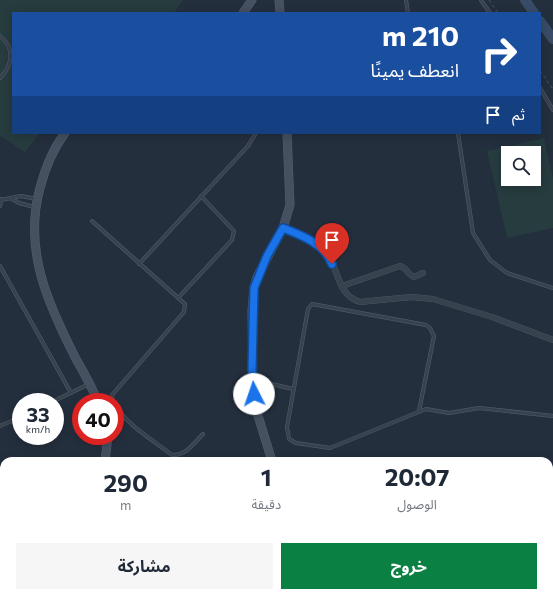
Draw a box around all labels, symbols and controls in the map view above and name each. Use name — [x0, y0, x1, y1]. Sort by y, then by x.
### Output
text: 210 m — [382, 18, 459, 52]
icon: right — [473, 28, 525, 80]
text: انعطف يمينًا — [371, 59, 459, 81]
icon: arrive — [482, 104, 504, 126]
text: ثم — [512, 105, 525, 123]
map controls — [501, 146, 541, 186]
button: search — [501, 146, 541, 186]
pin — [315, 223, 349, 264]
icon: arrive — [321, 229, 343, 251]
position arrow — [233, 373, 275, 415]
speed limit sign: 40 — [72, 393, 124, 445]
text: 33 — [26, 402, 50, 426]
text: km/h — [26, 423, 50, 435]
text: 1 — [261, 462, 272, 491]
text: 20:07 — [385, 462, 449, 491]
text: 290 — [104, 468, 148, 497]
text: دقيقة — [251, 496, 281, 512]
text: الوصول — [397, 496, 437, 512]
text: m — [120, 497, 131, 513]
button: مشاركة — [16, 543, 273, 589]
button: خروج — [281, 543, 537, 589]

